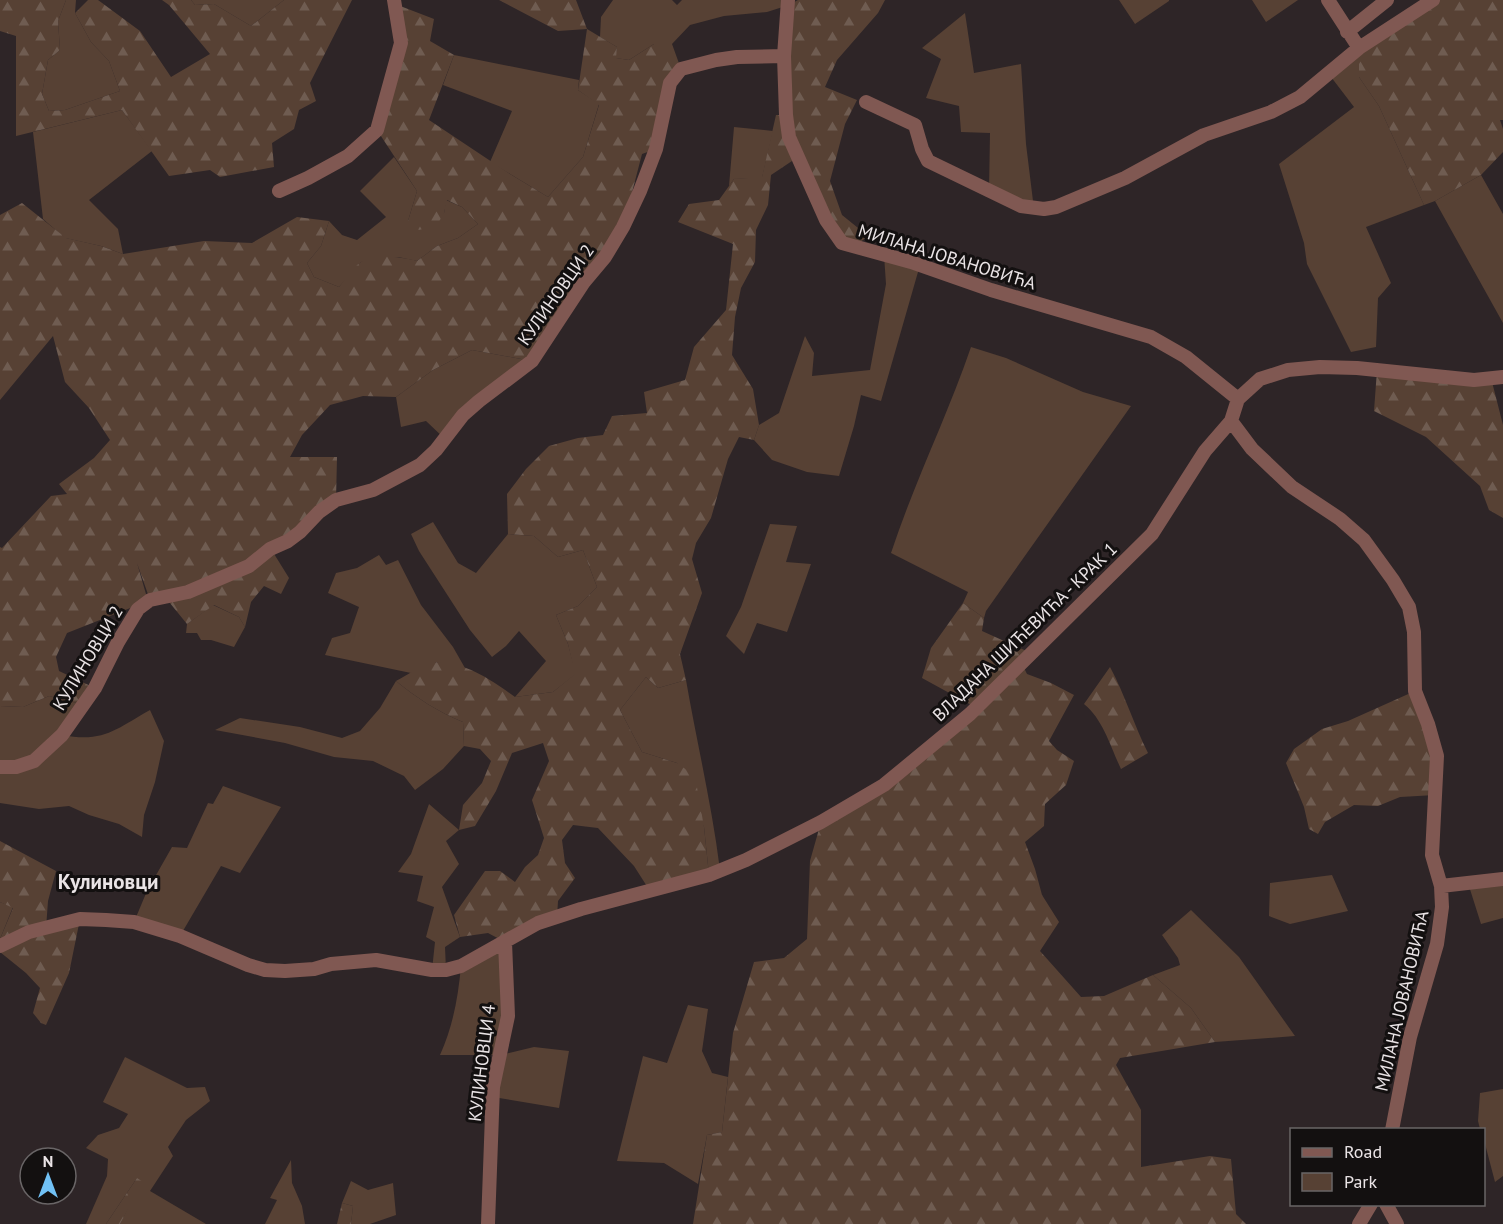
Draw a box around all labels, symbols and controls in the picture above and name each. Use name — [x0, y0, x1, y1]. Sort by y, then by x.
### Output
street label: МИЛАНА ЈОВАНОВИЋА — [855, 219, 1039, 295]
street label: КУЛИНОВЦИ 2 — [512, 240, 599, 350]
street label: ВЛАДАНА ШИЋЕВИЋА - КРАК 1 — [927, 537, 1122, 726]
street label: КУЛИНОВЦИ 2 — [47, 601, 128, 714]
district label: Кулиновци — [58, 868, 158, 895]
street label: МИЛАНА ЈОВАНОВИЋА — [1370, 908, 1434, 1093]
street label: КУЛИНОВЦИ 4 — [463, 1003, 500, 1123]
legend — [1290, 1128, 1485, 1206]
text: Road — [1344, 1140, 1382, 1163]
north arrow — [18, 1146, 78, 1206]
text: N — [43, 1151, 53, 1171]
text: Park — [1344, 1170, 1377, 1193]

